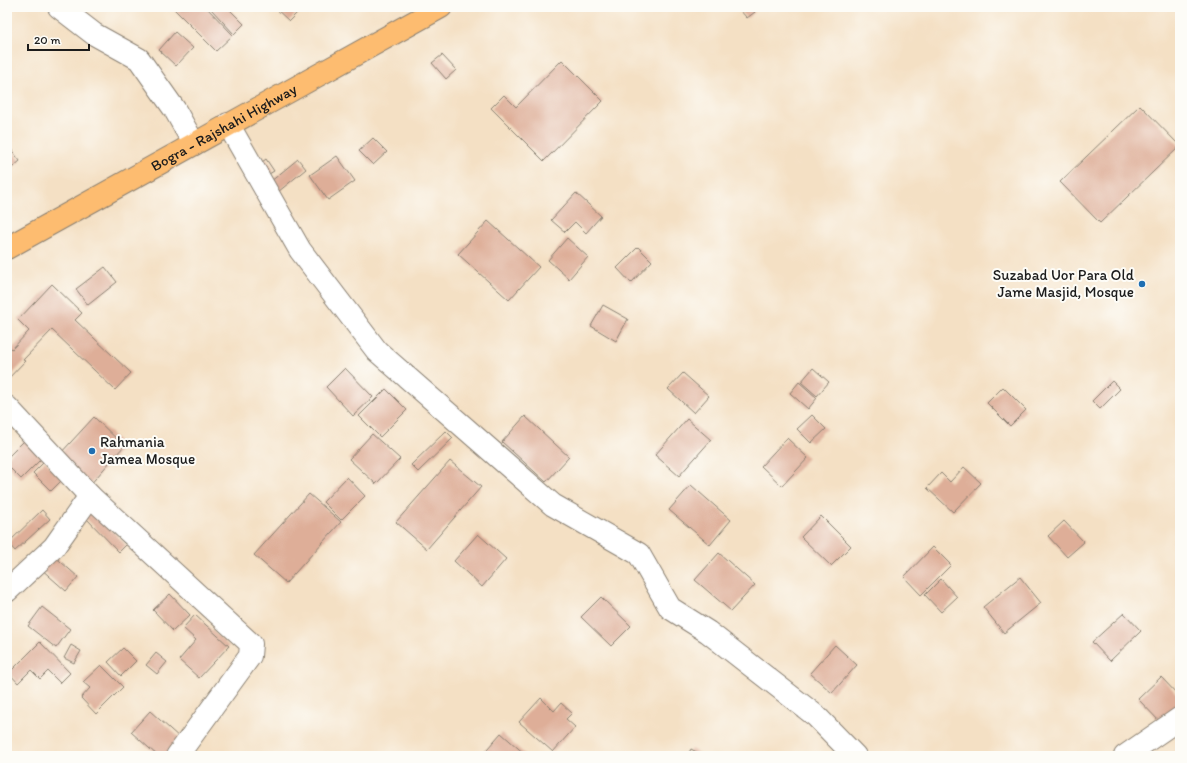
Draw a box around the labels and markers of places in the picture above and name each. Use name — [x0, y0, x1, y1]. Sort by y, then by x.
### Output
place label: Suzabad Uor Para Old Jame Masjid, Mosque — [993, 266, 1135, 301]
marker: Suzabad Uor Para Old Jame Masjid, Mosque — [1137, 279, 1147, 289]
place label: Rahmania Jamea Mosque — [100, 433, 195, 468]
marker: Rahmania Jamea Mosque — [87, 446, 97, 456]

